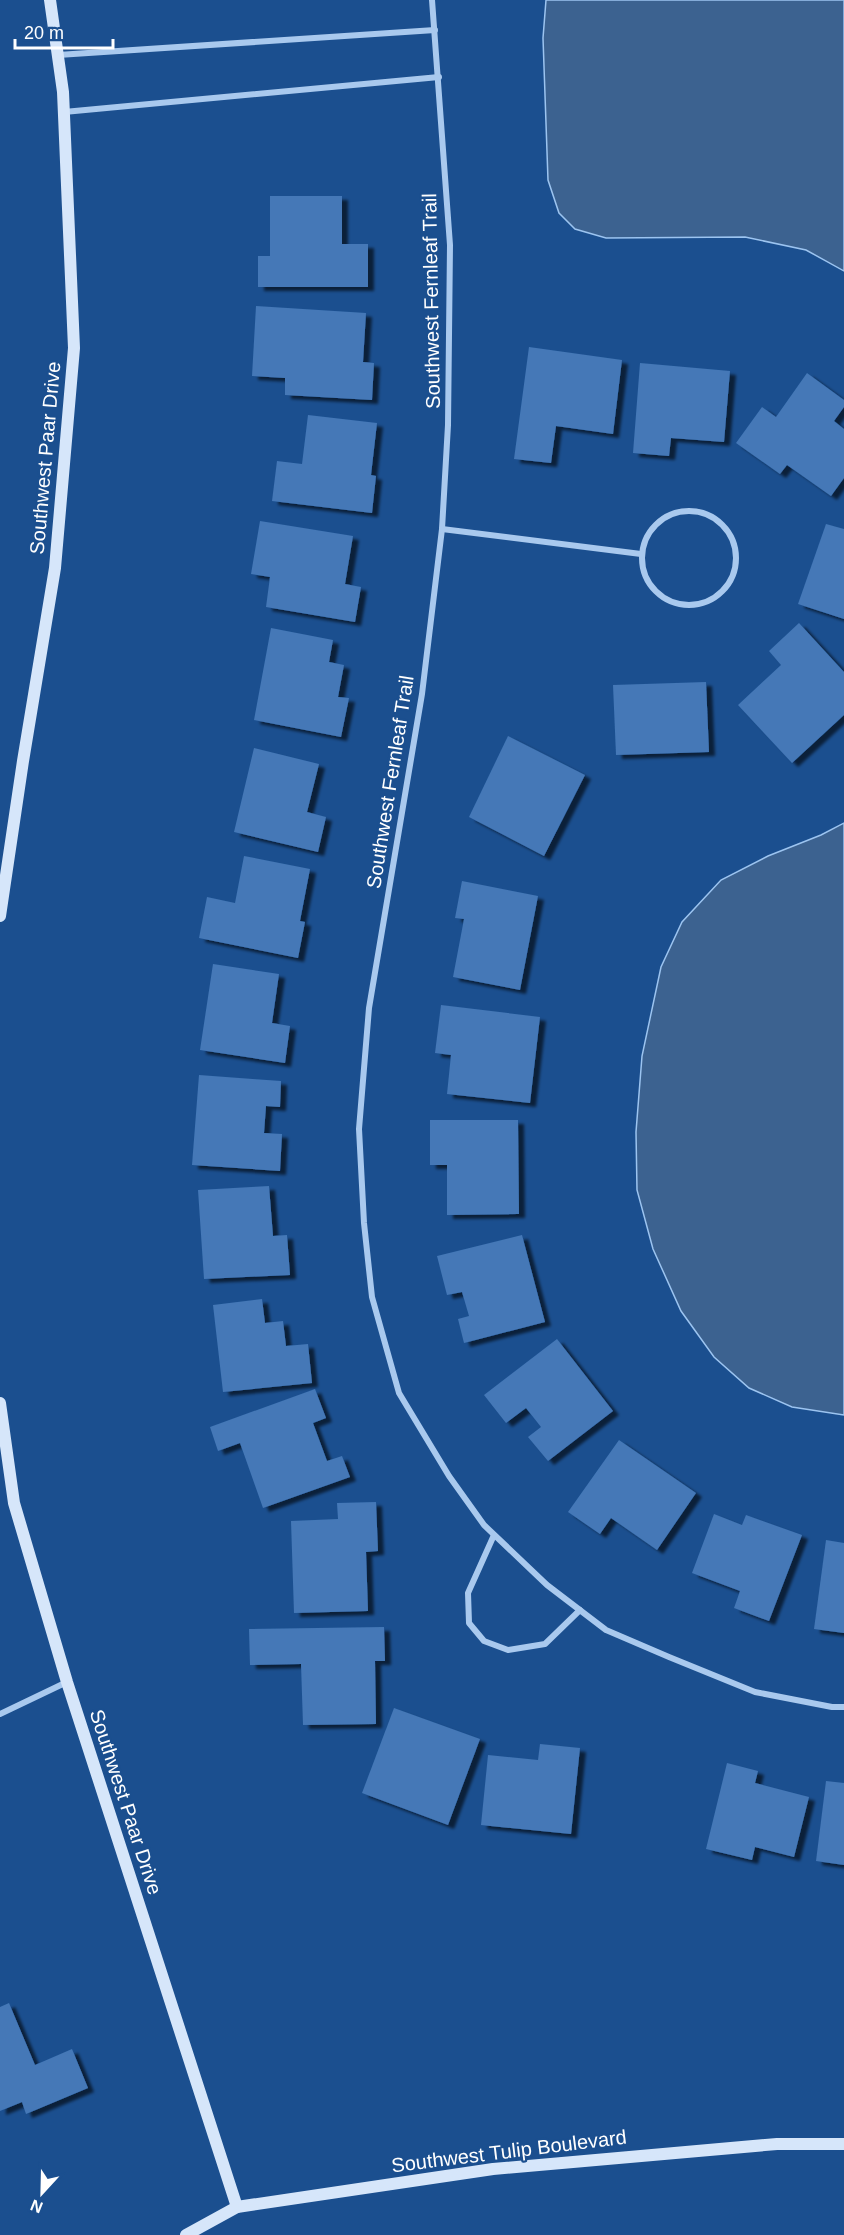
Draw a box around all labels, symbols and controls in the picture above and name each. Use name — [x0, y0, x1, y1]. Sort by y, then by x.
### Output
scale bar — [15, 12, 112, 50]
text: 20 m — [24, 23, 64, 43]
street label: Southwest Fernleaf Trail — [418, 193, 444, 409]
street label: Southwest Paar Drive — [26, 361, 64, 555]
street label: Southwest Fernleaf Trail — [362, 674, 418, 890]
street label: Southwest Paar Drive — [86, 1707, 166, 1897]
street label: Southwest Tulip Boulevard — [390, 2126, 628, 2176]
north arrow — [12, 2163, 72, 2223]
text: N — [28, 2196, 45, 2216]

